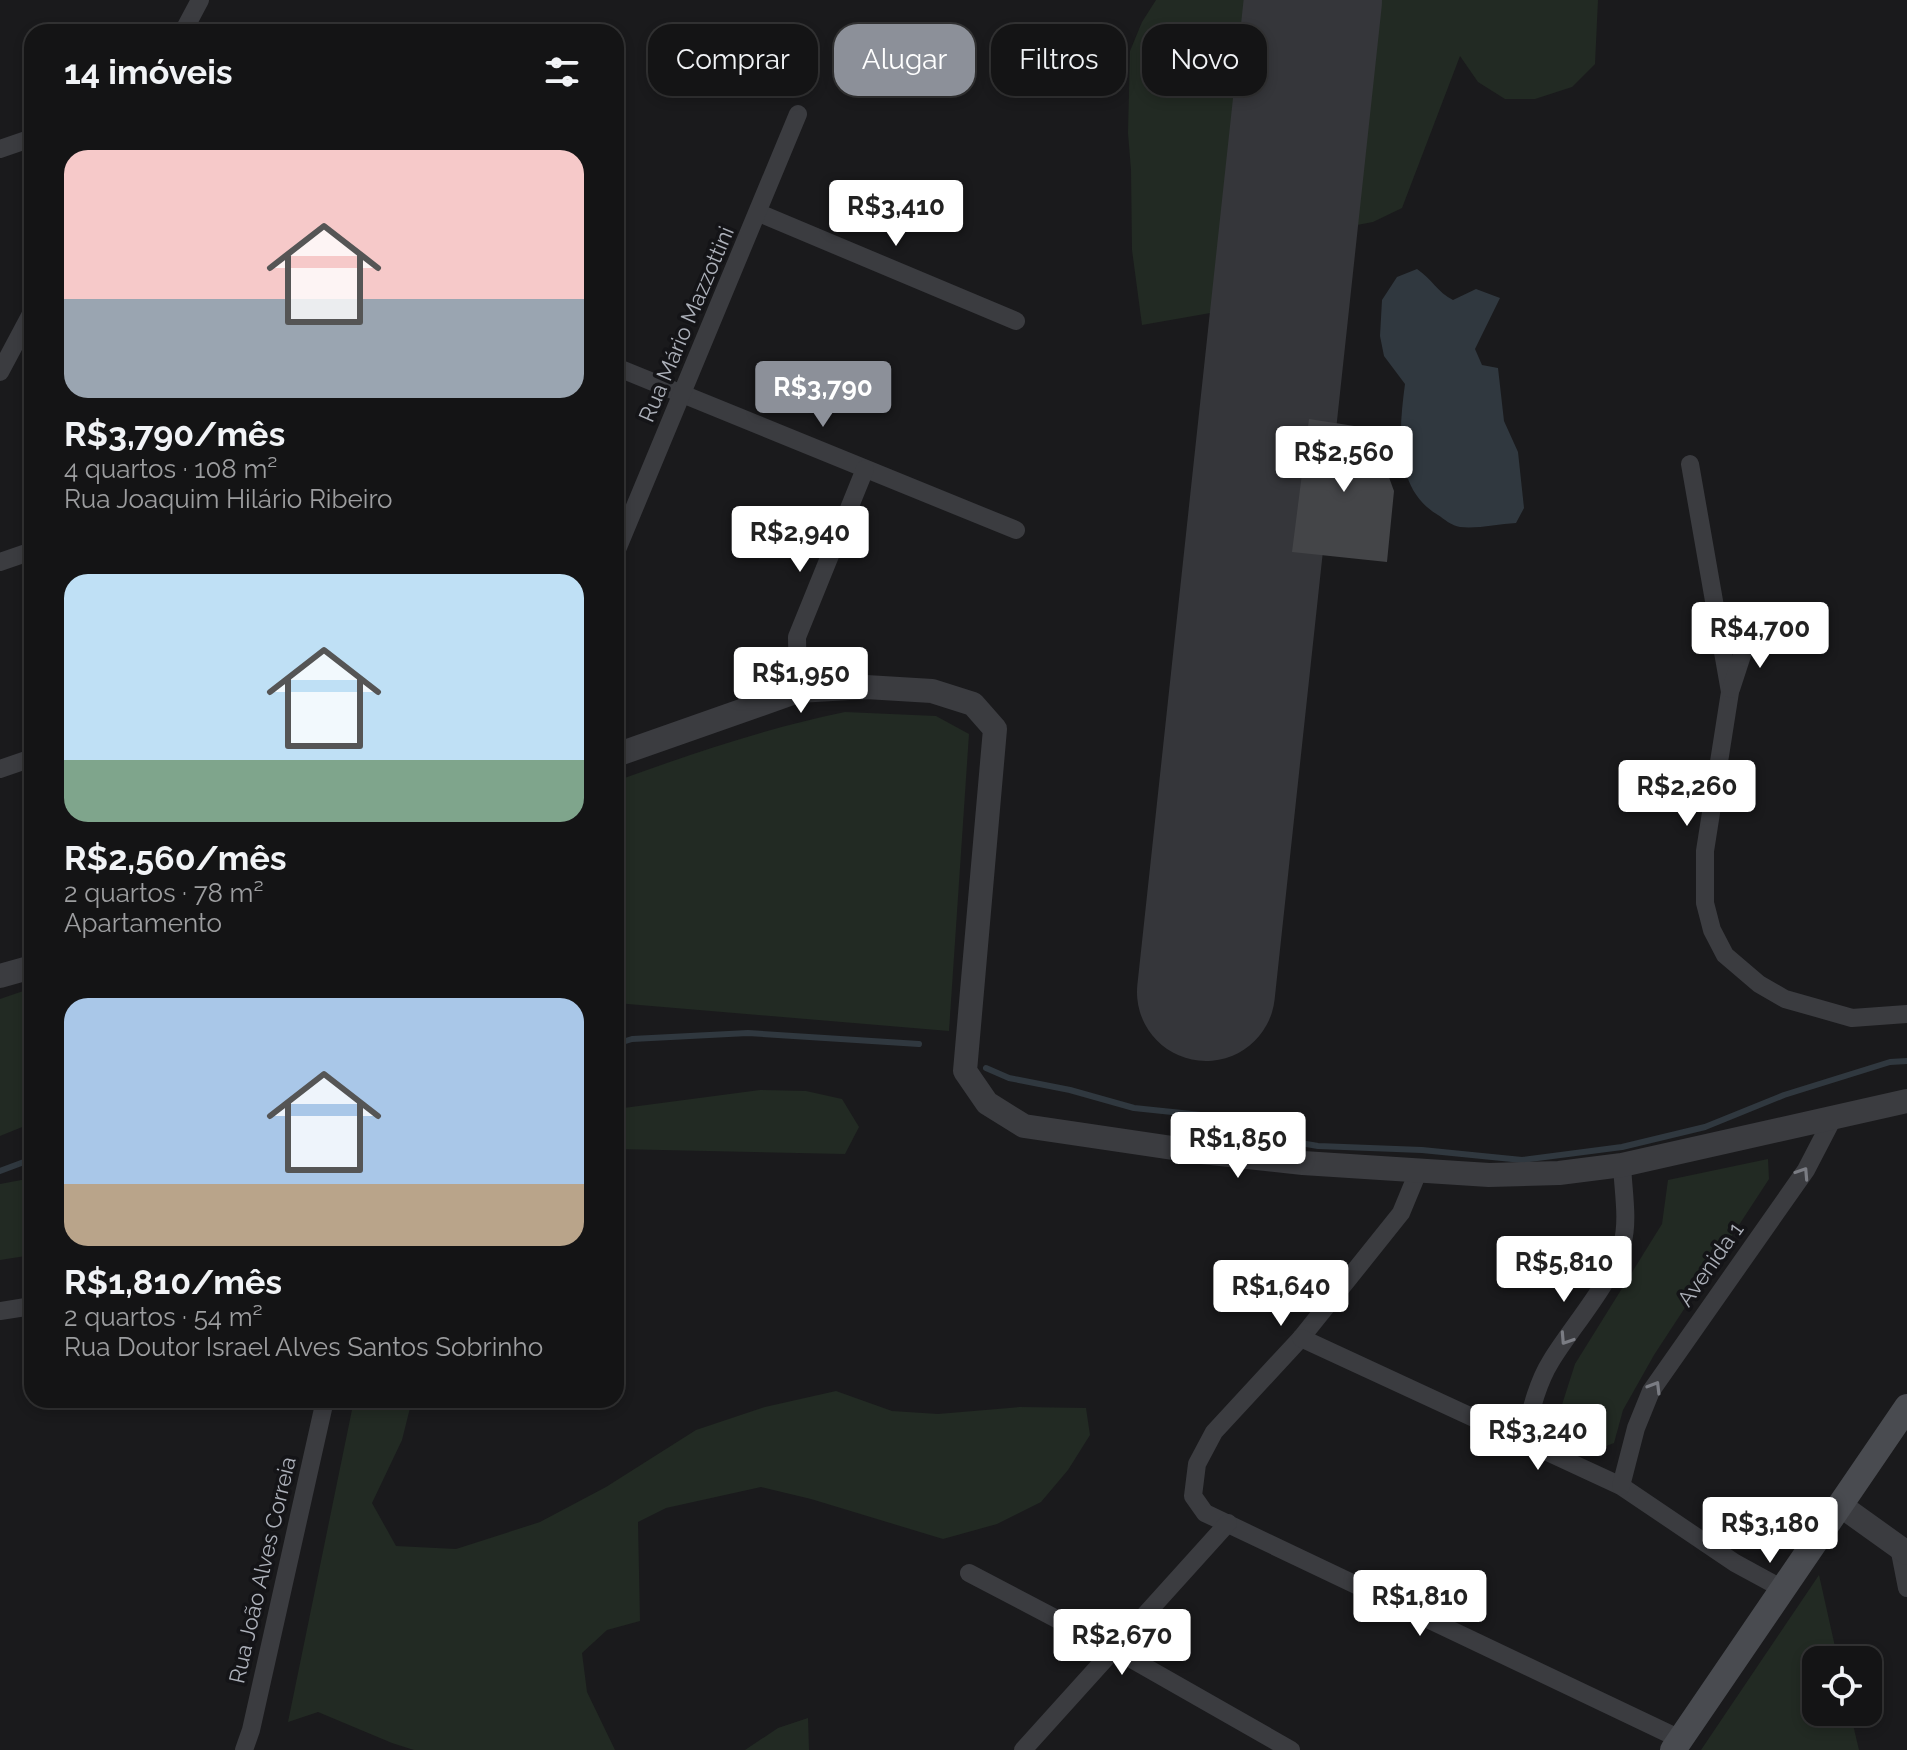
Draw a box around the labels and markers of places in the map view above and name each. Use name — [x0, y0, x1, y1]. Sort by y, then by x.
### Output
pin: R$3,410 — [822, 180, 970, 248]
pin: R$3,790 — [749, 361, 897, 429]
pin: R$2,560 — [1270, 426, 1418, 494]
pin: R$2,940 — [726, 506, 874, 574]
pin: R$4,700 — [1686, 602, 1834, 670]
pin: R$1,950 — [727, 647, 875, 715]
pin: R$2,260 — [1613, 760, 1761, 828]
pin: R$1,850 — [1164, 1112, 1312, 1180]
pin: R$5,810 — [1490, 1236, 1638, 1304]
pin: R$1,640 — [1207, 1260, 1355, 1328]
pin: R$3,240 — [1464, 1404, 1612, 1472]
pin: R$3,180 — [1696, 1497, 1844, 1565]
pin: R$1,810 — [1346, 1570, 1494, 1638]
pin: R$2,670 — [1048, 1609, 1196, 1677]

